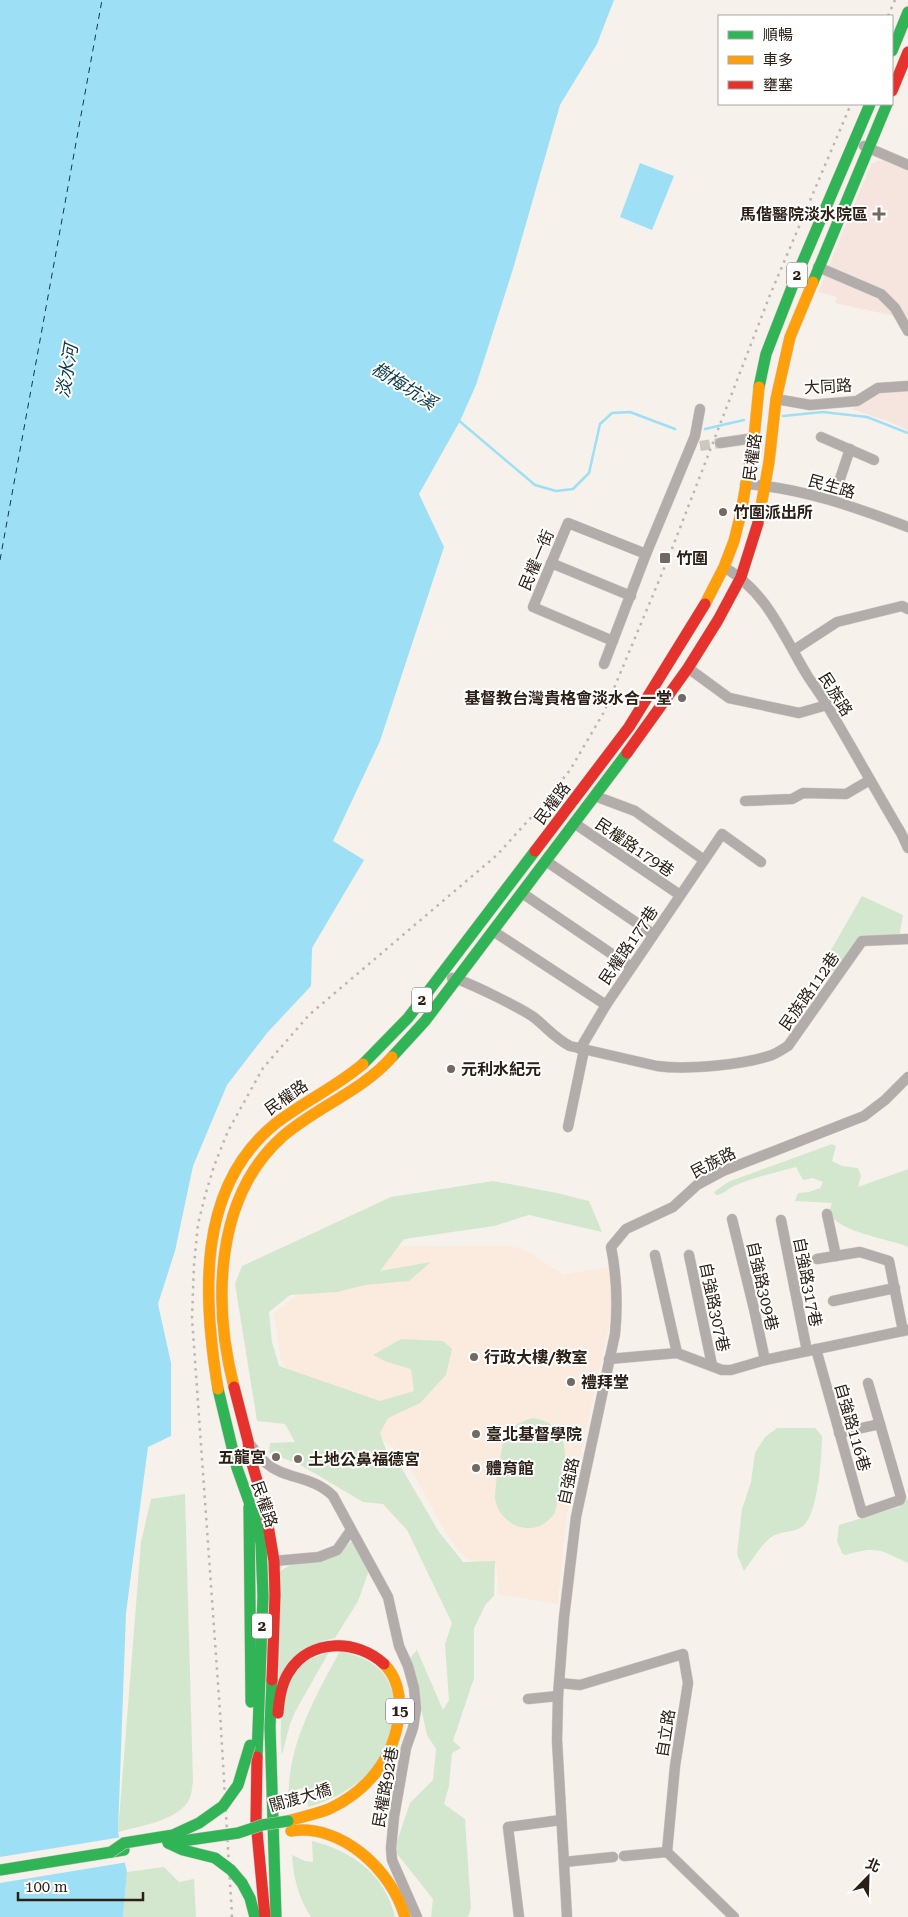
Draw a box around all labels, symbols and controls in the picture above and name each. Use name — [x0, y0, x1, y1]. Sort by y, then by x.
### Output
legend — [718, 15, 893, 105]
text: 順暢 — [763, 26, 793, 44]
text: 車多 — [763, 51, 793, 69]
text: 壅塞 — [763, 76, 793, 94]
place label: 馬偕醫院淡水院區 — [740, 205, 868, 224]
marker: 馬偕醫院淡水院區 — [872, 207, 886, 221]
road number: 2 — [787, 262, 807, 288]
water label: 淡水河 — [51, 340, 82, 399]
water label: 樹梅坑溪 — [368, 358, 443, 415]
street label: 大同路 — [804, 376, 852, 397]
street label: 民權路 — [740, 432, 765, 482]
street label: 民生路 — [806, 471, 858, 502]
place label: 竹圍派出所 — [733, 503, 813, 522]
marker: 竹圍派出所 — [717, 506, 729, 518]
street label: 民權一街 — [515, 527, 558, 593]
place label: 竹圍 — [676, 549, 708, 568]
marker: 竹圍 — [658, 551, 672, 565]
street label: 民族路 — [815, 669, 856, 720]
place label: 基督教台灣貴格會淡水合一堂 — [464, 689, 672, 708]
marker: 基督教台灣貴格會淡水合一堂 — [676, 692, 688, 704]
street label: 民權路 — [530, 778, 574, 828]
street label: 民權路179巷 — [592, 814, 678, 881]
street label: 民權路177巷 — [595, 902, 662, 988]
street label: 民族路112巷 — [776, 949, 843, 1034]
road number: 2 — [412, 988, 432, 1012]
place label: 元利水紀元 — [461, 1060, 541, 1079]
marker: 元利水紀元 — [445, 1063, 457, 1075]
street label: 民權路 — [261, 1076, 311, 1119]
street label: 民族路 — [688, 1143, 739, 1182]
street label: 自強路317巷 — [790, 1236, 826, 1329]
street label: 自強路309巷 — [743, 1240, 782, 1333]
street label: 自強路307巷 — [696, 1261, 733, 1354]
place label: 行政大樓/教室 — [484, 1348, 587, 1367]
marker: 行政大樓/教室 — [468, 1351, 480, 1363]
place label: 禮拜堂 — [581, 1373, 629, 1392]
marker: 禮拜堂 — [565, 1376, 577, 1388]
street label: 自強路116巷 — [831, 1381, 874, 1473]
place label: 臺北基督學院 — [486, 1425, 582, 1444]
marker: 臺北基督學院 — [470, 1428, 482, 1440]
place label: 五龍宮 — [218, 1448, 266, 1467]
place label: 土地公鼻福德宮 — [308, 1450, 420, 1469]
marker: 五龍宮 — [270, 1451, 282, 1463]
marker: 土地公鼻福德宮 — [292, 1453, 304, 1465]
street label: 自強路 — [554, 1456, 583, 1507]
place label: 體育館 — [486, 1459, 534, 1478]
marker: 體育館 — [470, 1462, 482, 1474]
street label: 民權路 — [248, 1478, 281, 1530]
road number: 2 — [252, 1614, 272, 1638]
road number: 15 — [386, 1698, 414, 1724]
street label: 自立路 — [652, 1708, 679, 1758]
street label: 民權路92巷 — [369, 1745, 402, 1829]
street label: 關渡大橋 — [267, 1780, 334, 1815]
north arrow — [843, 1852, 893, 1902]
text: 北 — [864, 1855, 883, 1875]
scale bar — [18, 1870, 142, 1902]
text: 100 m — [25, 1878, 68, 1896]

